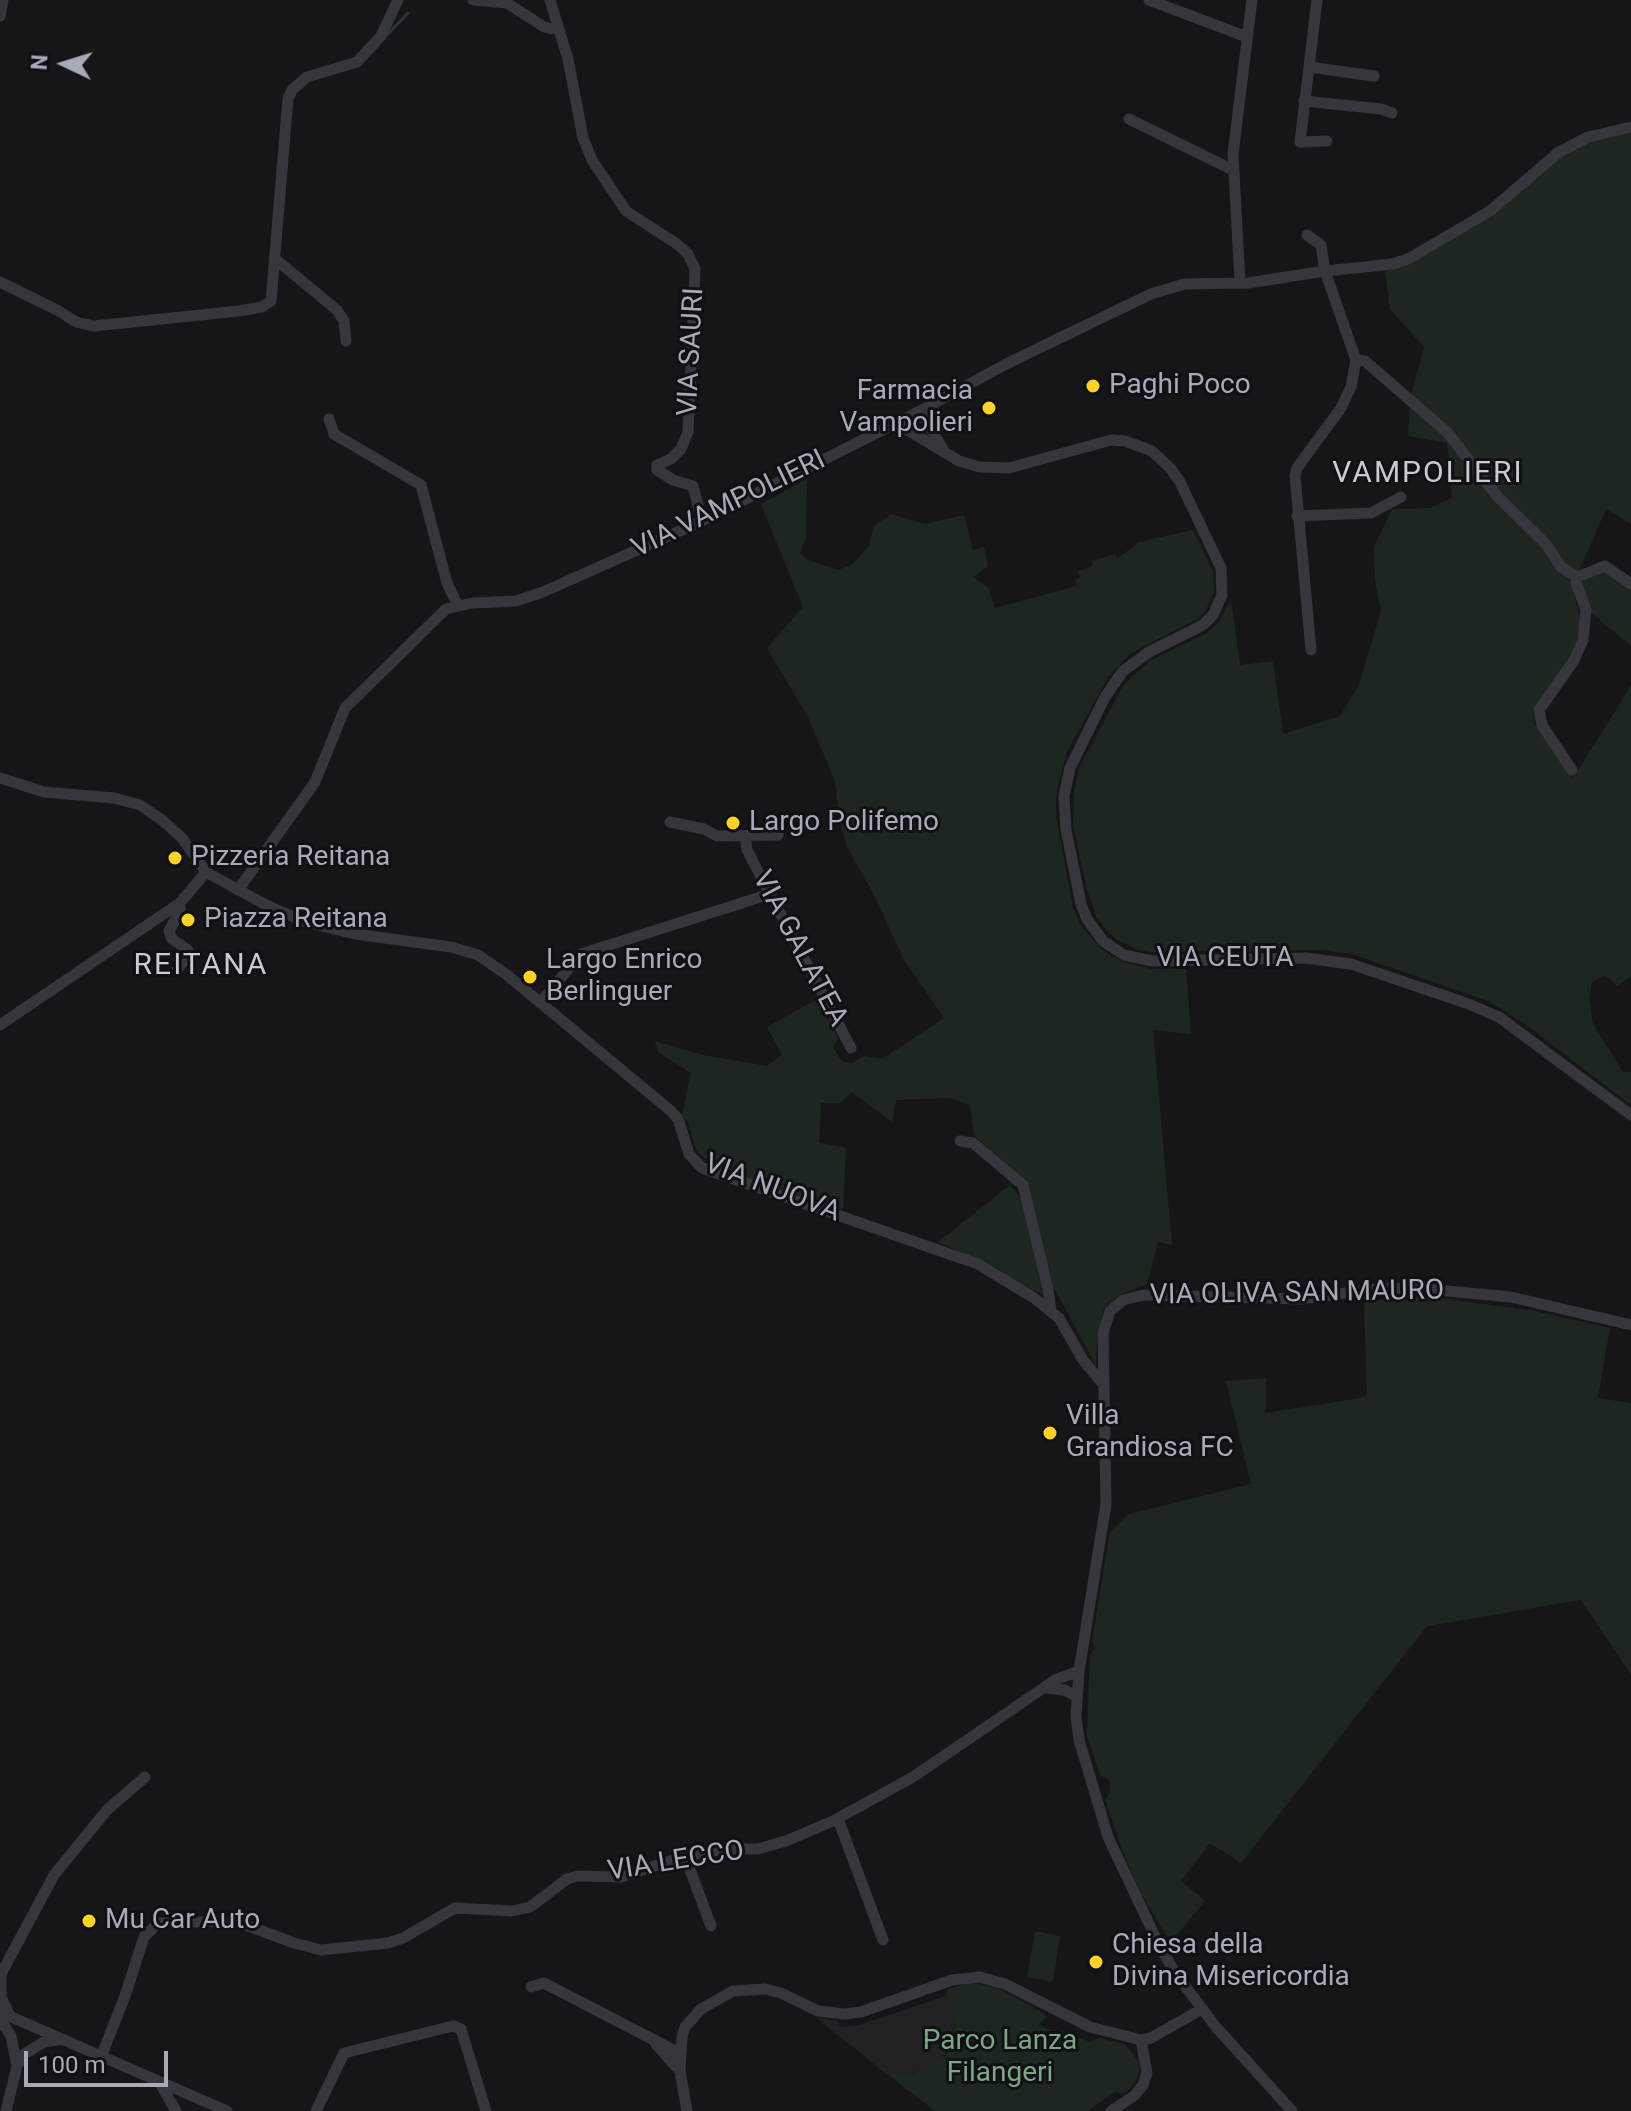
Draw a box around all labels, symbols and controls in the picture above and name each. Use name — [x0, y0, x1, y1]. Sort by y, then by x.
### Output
north arrow — [24, 24, 104, 104]
text: N — [27, 54, 53, 71]
street label: VIA SAURI — [672, 287, 712, 417]
place label: Paghi Poco — [1109, 369, 1251, 403]
place label: Farmacia Vampolieri — [840, 375, 973, 441]
marker: Paghi Poco — [1084, 377, 1102, 395]
marker: Farmacia Vampolieri — [980, 399, 998, 417]
street label: VIA VAMPOLIERI — [627, 444, 831, 566]
district label: VAMPOLIERI — [1332, 456, 1524, 492]
place label: Largo Polifemo — [749, 806, 939, 840]
marker: Largo Polifemo — [724, 814, 742, 832]
place label: Pizzeria Reitana — [191, 841, 390, 875]
marker: Pizzeria Reitana — [166, 849, 184, 867]
street label: VIA GALATEA — [744, 866, 854, 1032]
place label: Piazza Reitana — [204, 903, 388, 937]
marker: Piazza Reitana — [179, 911, 197, 929]
street label: VIA CEUTA — [1156, 942, 1294, 976]
place label: Largo Enrico Berlinguer — [546, 944, 702, 1010]
district label: REITANA — [134, 948, 268, 984]
marker: Largo Enrico Berlinguer — [521, 968, 539, 986]
street label: VIA NUOVA — [699, 1148, 845, 1230]
street label: VIA OLIVA SAN MAURO — [1150, 1275, 1444, 1313]
place label: Villa Grandiosa FC — [1066, 1400, 1234, 1466]
marker: Villa Grandiosa FC — [1041, 1424, 1059, 1442]
street label: VIA LECCO — [605, 1835, 747, 1889]
place label: Mu Car Auto — [105, 1904, 260, 1938]
marker: Mu Car Auto — [80, 1912, 98, 1930]
place label: Chiesa della Divina Misericordia — [1112, 1929, 1350, 1995]
marker: Chiesa della Divina Misericordia — [1087, 1953, 1105, 1971]
park label: Parco Lanza Filangeri — [923, 2025, 1077, 2091]
scale bar — [28, 2035, 172, 2085]
text: 100 m — [38, 2051, 105, 2079]

